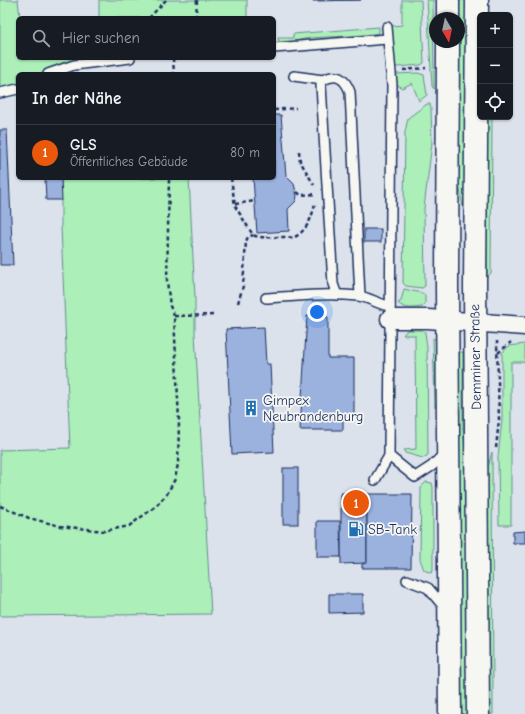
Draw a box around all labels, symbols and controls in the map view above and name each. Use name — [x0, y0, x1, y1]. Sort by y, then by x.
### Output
north arrow — [429, 12, 465, 48]
map controls — [477, 12, 513, 120]
button: + — [477, 12, 513, 48]
search box — [16, 16, 276, 60]
icon: search — [30, 27, 52, 49]
text: Hier suchen — [62, 29, 140, 47]
button: − — [477, 48, 513, 84]
button: locate — [477, 84, 513, 120]
text: In der Nähe — [32, 89, 121, 108]
text: GLS — [70, 136, 96, 154]
text: 1 — [42, 145, 48, 160]
text: 80 m — [230, 145, 260, 160]
text: Öffentliches Gebäude — [70, 154, 188, 169]
your location — [307, 302, 327, 322]
street label: Demminer Straße — [466, 304, 485, 410]
place label: Gimpex Neubrandenburg — [263, 392, 364, 425]
building icon: Gimpex Neubrandenburg — [242, 399, 260, 417]
pin: 1 — [343, 488, 369, 518]
fuel station icon: SB-Tank — [347, 520, 365, 538]
place label: SB-Tank — [368, 521, 417, 538]

